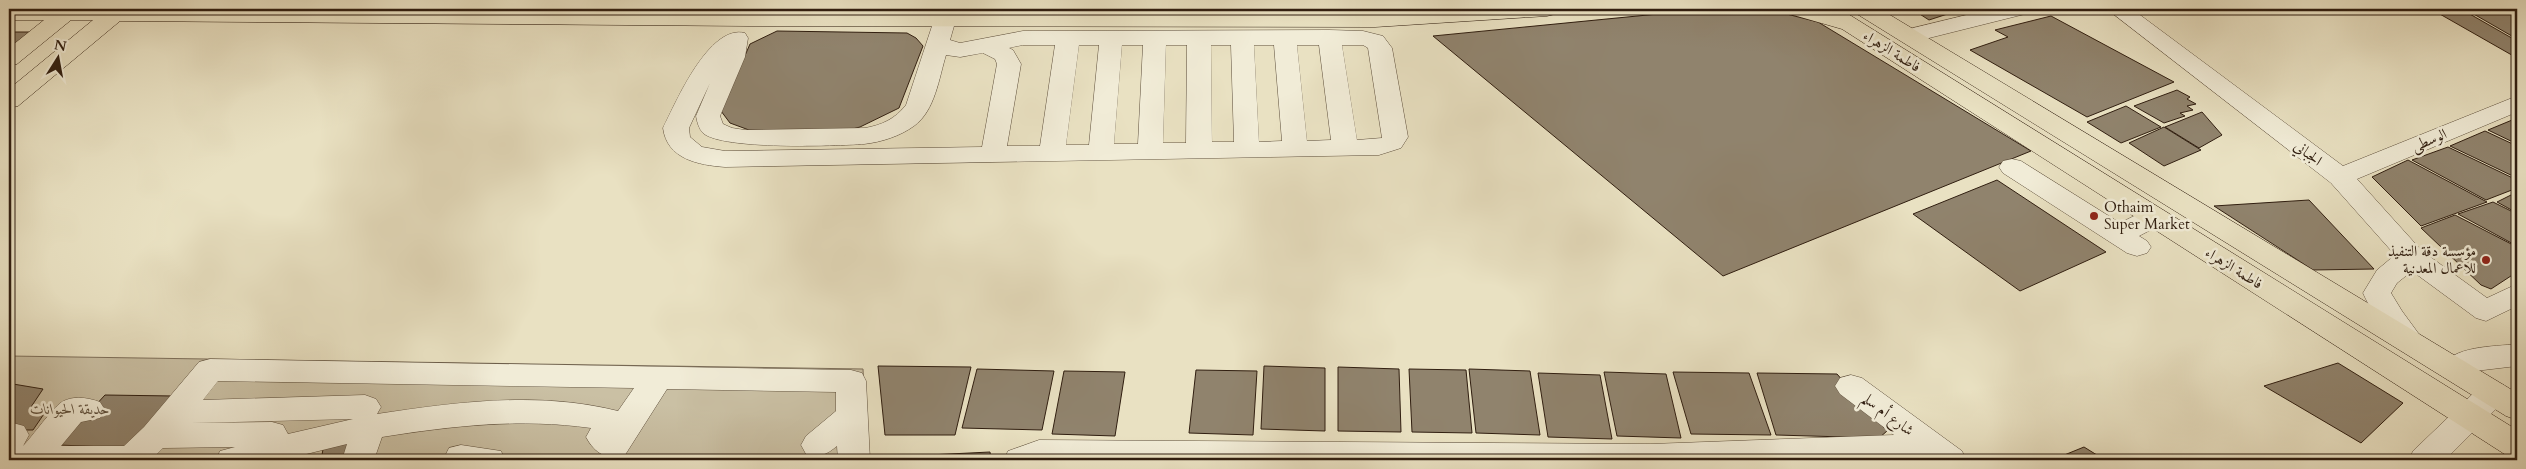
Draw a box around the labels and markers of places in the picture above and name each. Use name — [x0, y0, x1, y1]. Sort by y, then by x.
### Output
place label: Othaim Super Market — [2104, 197, 2190, 234]
marker: Othaim Super Market — [2088, 210, 2100, 222]
place label: مؤسسة دقة التنفيذ للاعمال المعدنية — [2388, 241, 2476, 278]
marker: مؤسسة دقة التنفيذ للاعمال المعدنية — [2480, 254, 2492, 266]

